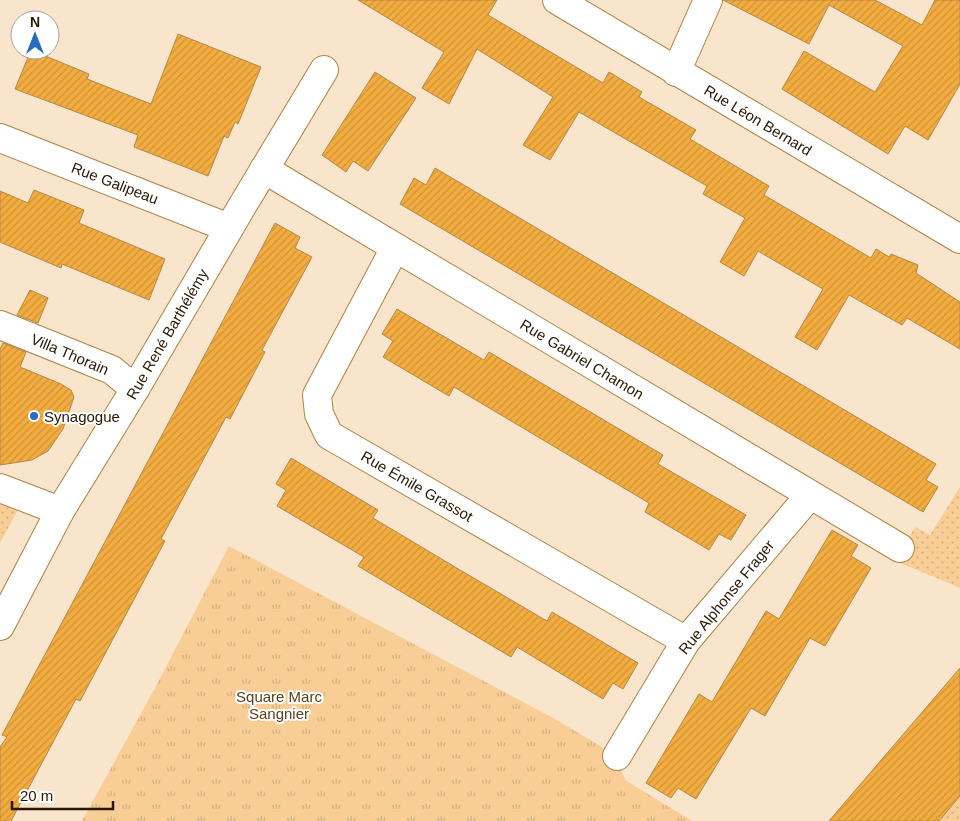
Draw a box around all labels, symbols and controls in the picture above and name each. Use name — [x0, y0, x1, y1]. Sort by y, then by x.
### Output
north arrow — [10, 10, 60, 60]
text: N — [30, 14, 40, 30]
street label: Rue Léon Bernard — [701, 81, 815, 159]
street label: Rue Galipeau — [69, 159, 161, 207]
street label: Rue René Barthélémy — [123, 265, 212, 402]
street label: Rue Gabriel Chamon — [517, 315, 647, 403]
street label: Villa Thorain — [29, 330, 111, 378]
place label: Synagogue — [44, 408, 120, 425]
marker: Synagogue — [28, 410, 40, 422]
street label: Rue Émile Grassot — [358, 447, 476, 525]
street label: Rue Alphonse Frager — [675, 537, 777, 657]
park label: Square Marc Sangnier — [236, 688, 322, 722]
scale bar — [12, 778, 114, 810]
text: 20 m — [20, 787, 53, 804]

